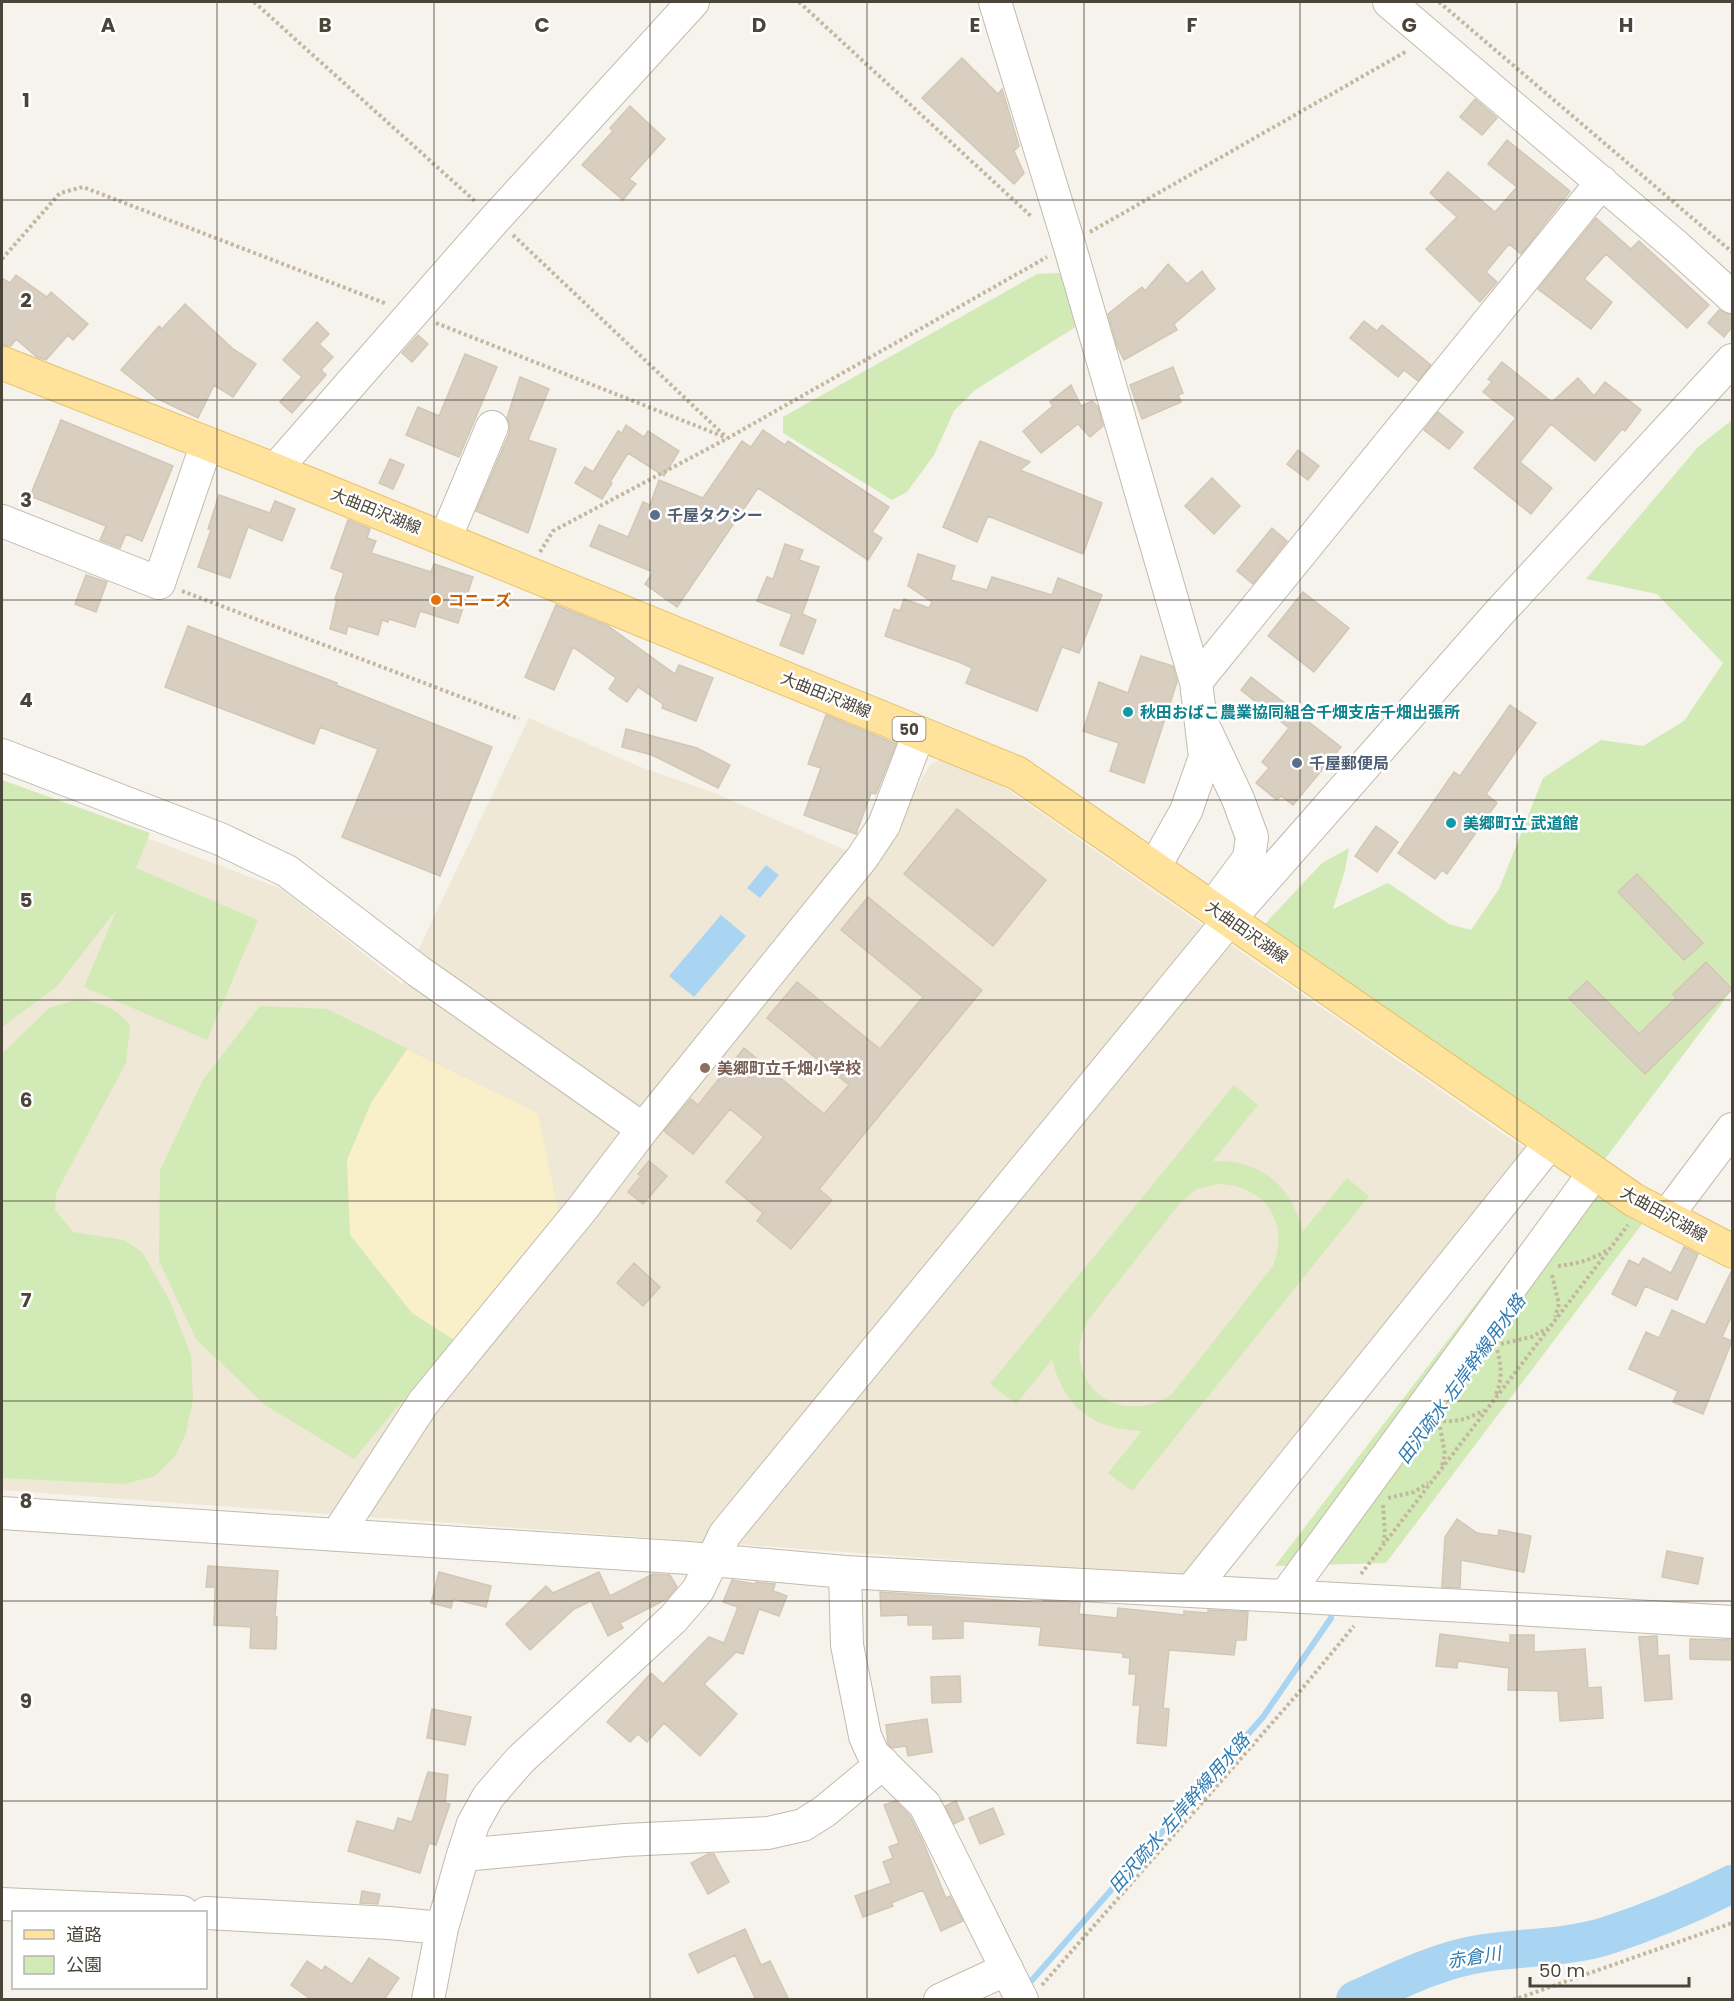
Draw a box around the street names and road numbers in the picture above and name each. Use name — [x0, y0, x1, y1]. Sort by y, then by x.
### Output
street label: 大曲田沢湖線 — [327, 482, 425, 540]
street label: 大曲田沢湖線 — [777, 666, 875, 724]
road number: 50 — [892, 717, 926, 741]
street label: 大曲田沢湖線 — [1201, 895, 1293, 969]
street label: 大曲田沢湖線 — [1616, 1181, 1712, 1247]

